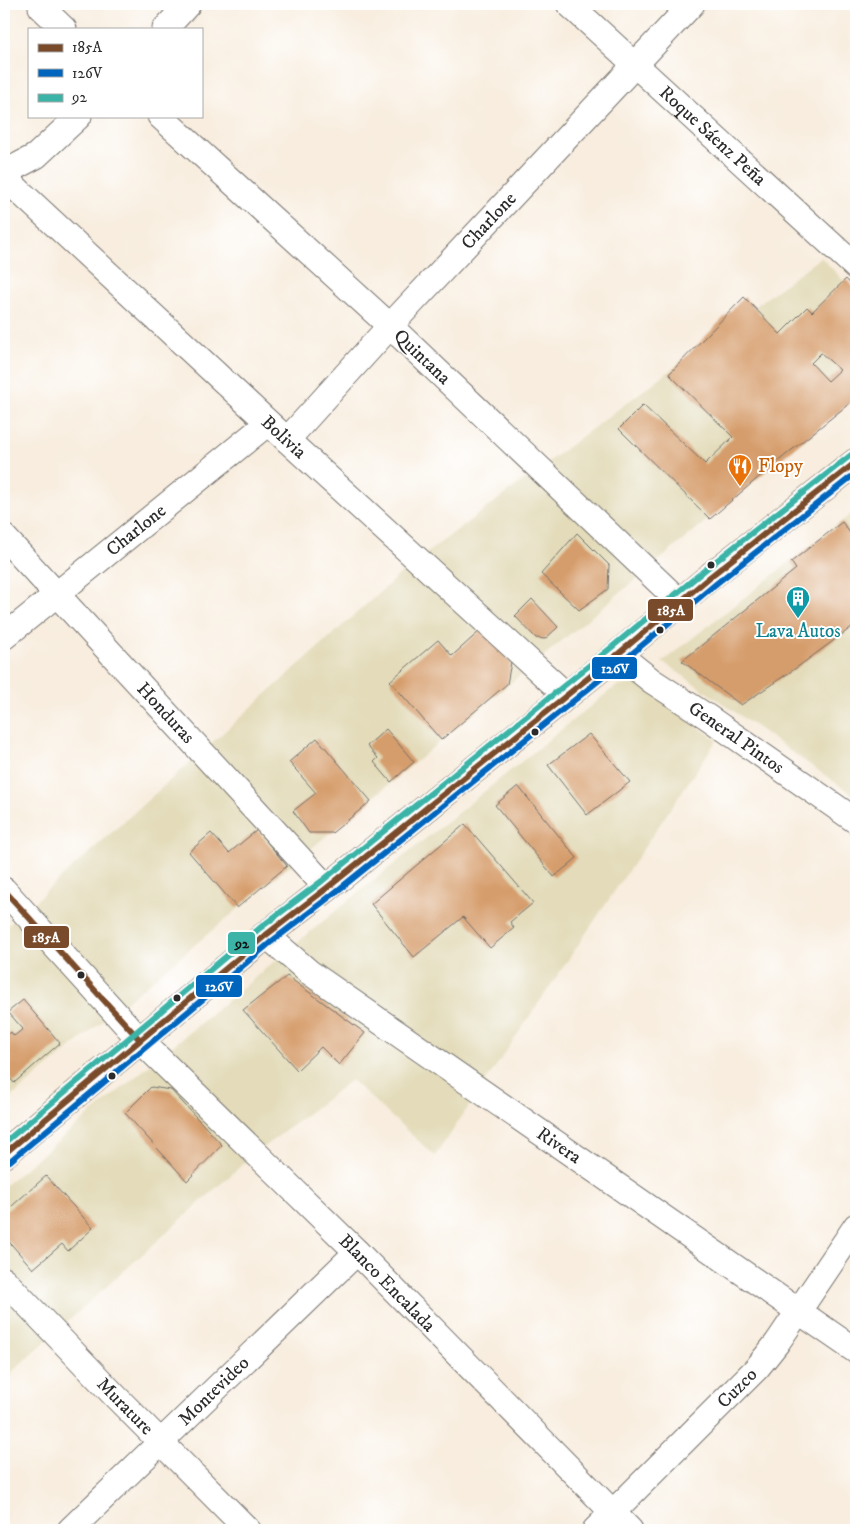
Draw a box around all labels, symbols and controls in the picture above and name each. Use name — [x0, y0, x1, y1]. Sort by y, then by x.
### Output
legend — [28, 28, 202, 118]
text: 185A — [72, 38, 102, 57]
text: 126V — [72, 64, 103, 83]
street label: Roque Sáenz Peña — [654, 81, 771, 191]
text: 92 — [71, 88, 87, 107]
street label: Charlone — [456, 187, 521, 254]
street label: Quintana — [389, 324, 456, 389]
street label: Bolivia — [257, 411, 311, 463]
restaurant icon: Flopy — [727, 453, 753, 487]
place label: Flopy — [758, 455, 804, 478]
street label: Charlone — [102, 499, 171, 561]
unlabelled marker — [706, 560, 716, 570]
building icon: Lava Autos — [785, 585, 811, 619]
line badge: 185A — [647, 598, 694, 622]
text: 185A — [657, 602, 686, 620]
place label: Lava Autos — [755, 620, 841, 643]
unlabelled marker — [655, 625, 665, 635]
line badge: 126V — [591, 656, 638, 680]
text: 126V — [601, 660, 630, 678]
street label: Honduras — [132, 677, 200, 748]
street label: General Pintos — [684, 696, 789, 779]
unlabelled marker — [530, 727, 540, 737]
line badge: 185A — [23, 925, 70, 949]
text: 185A — [32, 929, 61, 947]
line badge: 92 — [227, 931, 256, 955]
text: 92 — [234, 935, 250, 953]
unlabelled marker — [76, 970, 86, 980]
line badge: 126V — [195, 974, 243, 998]
text: 126V — [205, 978, 234, 996]
unlabelled marker — [172, 993, 182, 1003]
unlabelled marker — [107, 1071, 117, 1081]
street label: Rivera — [532, 1122, 586, 1169]
street label: Blanco Encalada — [334, 1229, 440, 1337]
street label: Montevideo — [173, 1351, 254, 1430]
street label: Cuzco — [712, 1363, 762, 1413]
street label: Murature — [92, 1373, 159, 1440]

